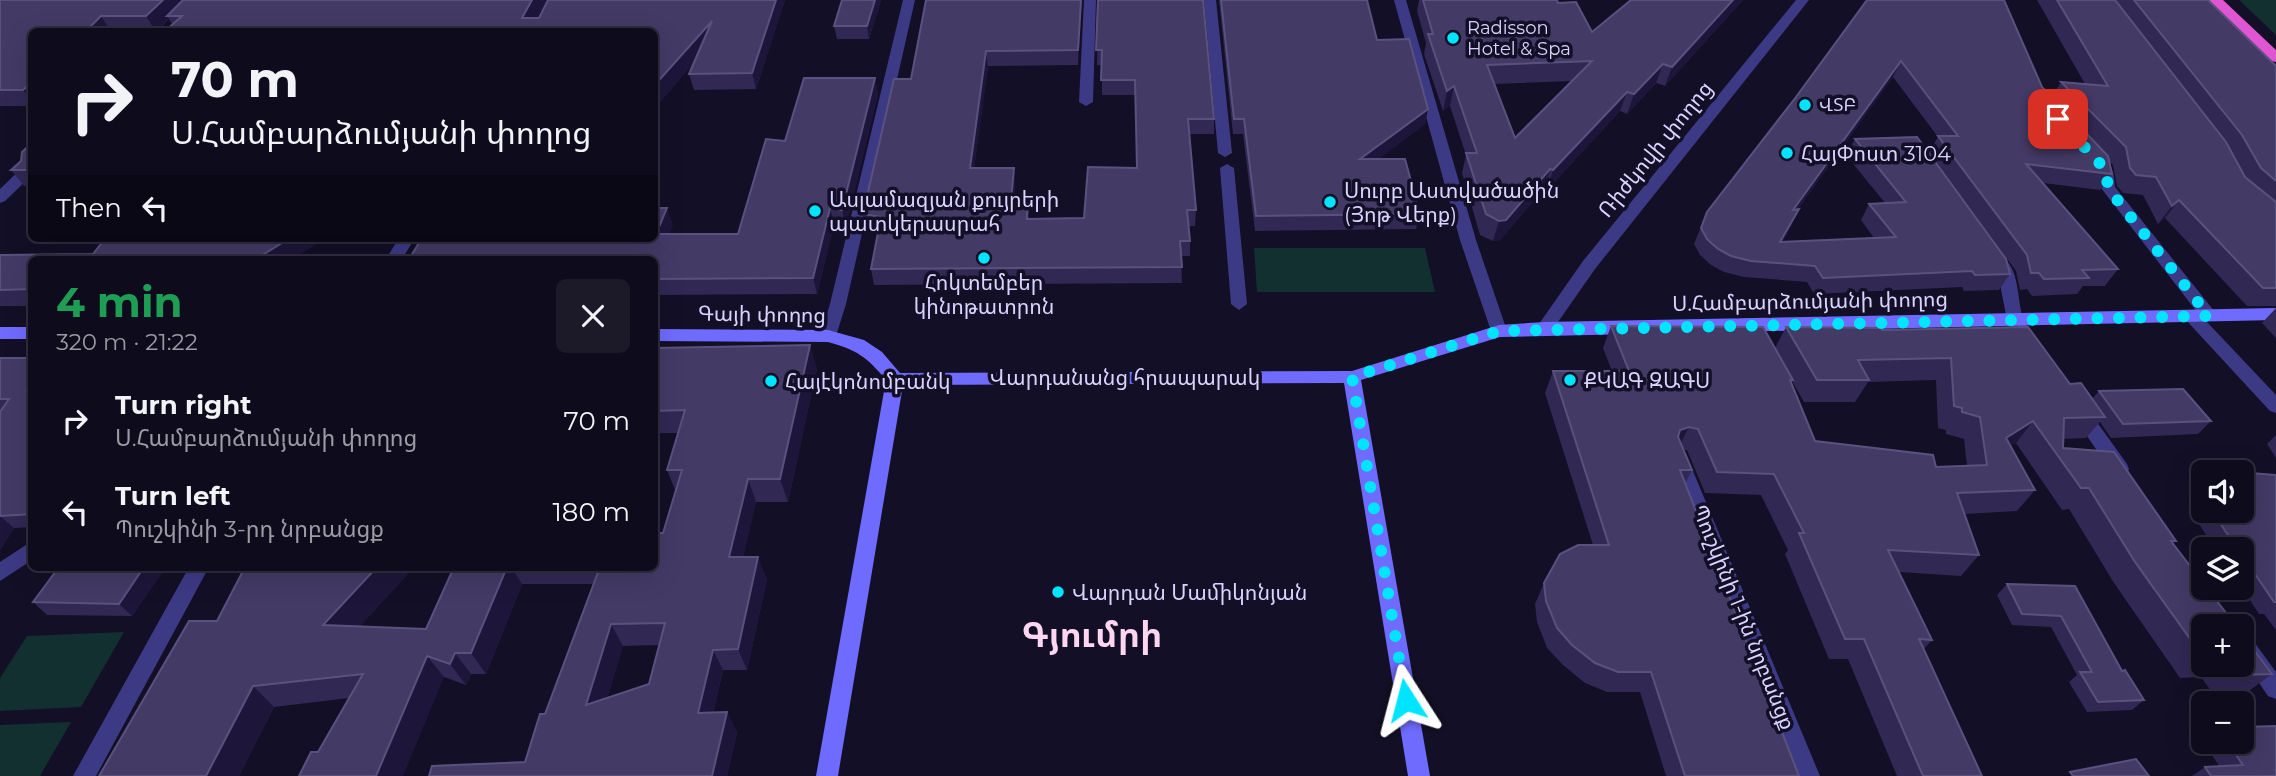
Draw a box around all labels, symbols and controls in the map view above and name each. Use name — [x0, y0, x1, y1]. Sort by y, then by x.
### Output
place label: Radisson Hotel & Spa — [1467, 17, 1571, 60]
marker: Radisson Hotel & Spa — [1445, 30, 1461, 46]
text: 70 m — [171, 50, 299, 109]
icon: right — [56, 56, 147, 147]
street label: Ռիժկովի փողոց — [1593, 76, 1717, 222]
pin — [2028, 89, 2088, 149]
place label: ՎՏԲ — [1819, 94, 1856, 116]
marker: ՎՏԲ — [1797, 97, 1813, 113]
icon: arrive — [2039, 100, 2077, 138]
text: Ս.Համբարձումյանի փողոց — [171, 113, 591, 152]
place label: ՀայՓոստ 3104 — [1801, 141, 1951, 166]
marker: ՀայՓոստ 3104 — [1779, 145, 1795, 161]
place label: Սուրբ Աստվածածին (Յոթ Վերք) — [1344, 178, 1559, 227]
place label: Ասլամազյան քույրերի պատկերասրահ — [829, 187, 1059, 236]
icon: left — [136, 189, 174, 227]
text: Then — [56, 192, 122, 224]
marker: Սուրբ Աստվածածին (Յոթ Վերք) — [1322, 194, 1338, 210]
marker: Ասլամազյան քույրերի պատկերասրահ — [807, 203, 823, 219]
marker: Հոկտեմբեր կինոթատրոն — [976, 250, 992, 266]
place label: Հոկտեմբեր կինոթատրոն — [914, 270, 1054, 319]
text: 4 min — [56, 276, 183, 328]
button: close — [556, 279, 630, 353]
street label: Ս.Համբարձումյանի փողոց — [1672, 286, 1948, 316]
street label: Գայի փողոց — [698, 300, 826, 328]
text: 320 m · 21:22 — [56, 328, 198, 356]
street label: Վարդանանց հրապարակ — [990, 365, 1260, 390]
place label: ՔԿԱԳ ԶԱԳՍ — [1584, 368, 1710, 393]
place label: Հայէկոնոմբանկ — [785, 369, 951, 394]
marker: ՔԿԱԳ ԶԱԳՍ — [1562, 372, 1578, 388]
marker: Հայէկոնոմբանկ — [763, 373, 779, 389]
text: Turn right — [115, 389, 251, 421]
icon: right — [56, 402, 94, 440]
text: 70 m — [564, 405, 630, 437]
text: Ս.Համբարձումյանի փողոց — [115, 424, 417, 452]
map controls — [2191, 460, 2254, 754]
button: sound — [2191, 460, 2254, 523]
text: Turn left — [115, 480, 231, 512]
icon: left — [56, 493, 94, 531]
text: 180 m — [552, 496, 630, 528]
street label: Պուշկինի 1-ին նրբանցք — [1687, 501, 1801, 733]
text: Պուշկինի 3-րդ նրբանցք — [115, 515, 384, 543]
button: layers — [2191, 537, 2254, 600]
place label: Վարդան Մամիկոնյան — [1072, 580, 1307, 605]
marker: Վարդան Մամիկոնյան — [1050, 584, 1066, 600]
district label: Գյումրի — [1021, 613, 1163, 656]
button: + — [2191, 614, 2254, 677]
position arrow — [1369, 663, 1443, 737]
button: − — [2191, 691, 2254, 754]

